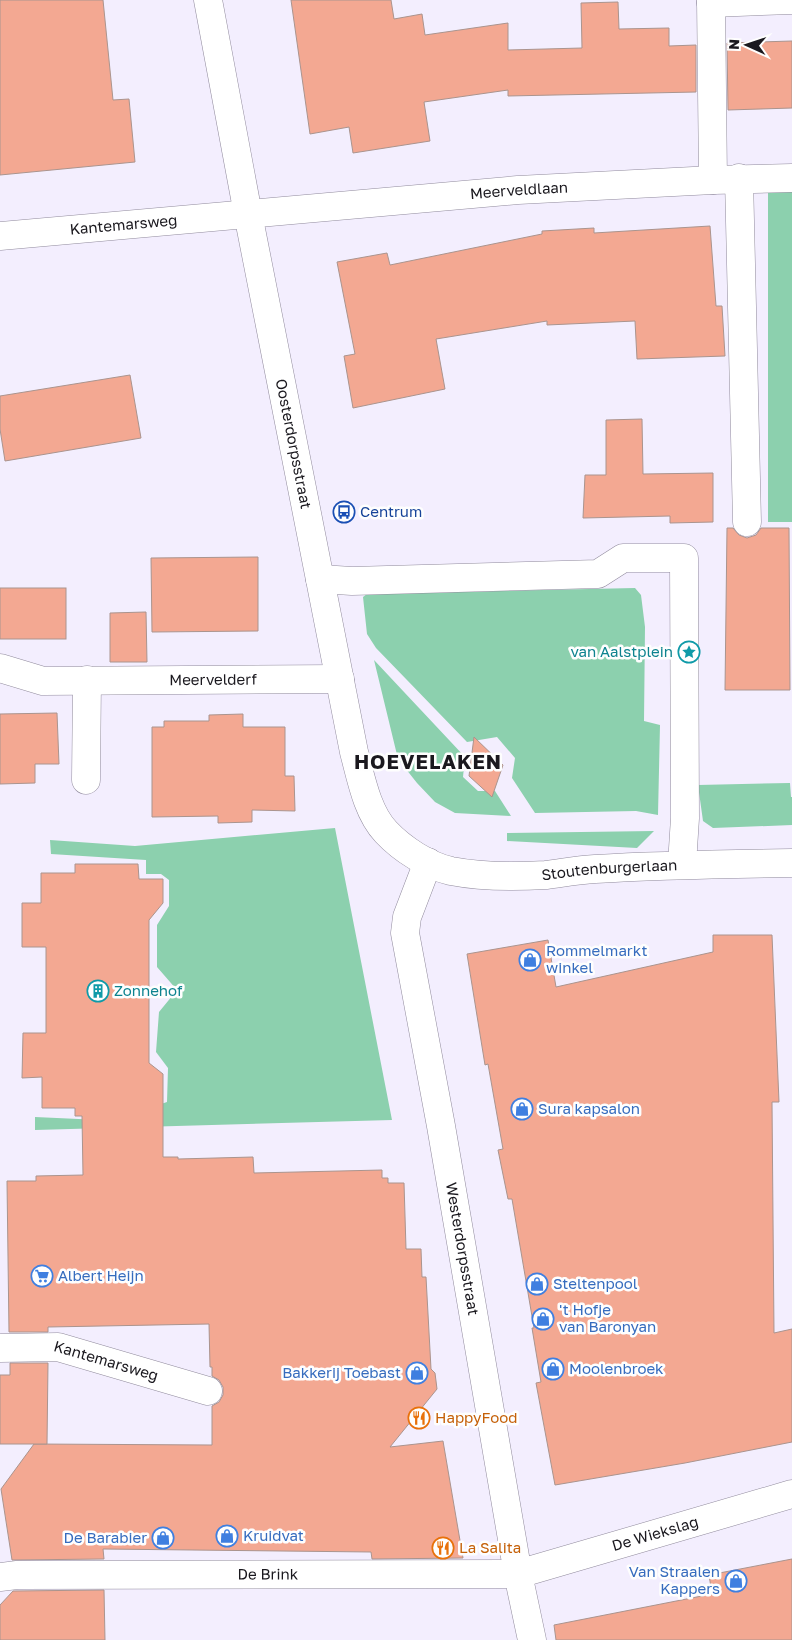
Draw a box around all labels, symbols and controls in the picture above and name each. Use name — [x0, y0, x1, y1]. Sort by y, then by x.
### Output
north arrow — [722, 20, 772, 70]
text: N — [725, 39, 742, 50]
street label: Meerveldlaan — [469, 177, 568, 202]
street label: Kantemarsweg — [69, 210, 178, 238]
street label: Oosterdorpsstraat — [273, 377, 316, 510]
bus stop icon: Centrum — [332, 500, 356, 524]
place label: Centrum — [360, 502, 422, 520]
place icon: van Aalstplein — [677, 640, 701, 664]
place label: van Aalstplein — [571, 642, 673, 660]
street label: Meervelderf — [169, 670, 257, 688]
district label: HOEVELAKEN — [354, 749, 502, 773]
street label: Stoutenburgerlaan — [540, 855, 678, 883]
place label: Rommelmarkt winkel — [546, 941, 647, 976]
shop icon: Rommelmarkt winkel — [518, 948, 542, 972]
building icon: Zonnehof — [86, 979, 110, 1003]
place label: Zonnehof — [114, 981, 183, 999]
shop icon: Sura kapsalon — [510, 1097, 534, 1121]
place label: Sura kapsalon — [538, 1099, 640, 1117]
street label: Westerdorpsstraat — [443, 1181, 483, 1317]
supermarket icon: Albert Heijn — [30, 1264, 54, 1288]
place label: Albert Heijn — [58, 1266, 144, 1284]
shop icon: Steltenpool — [525, 1272, 549, 1296]
place label: Steltenpool — [553, 1274, 638, 1292]
place label: 't Hofje van Baronyan — [559, 1300, 656, 1335]
shop icon: 't Hofje van Baronyan — [531, 1307, 555, 1331]
street label: Kantemarsweg — [52, 1336, 161, 1384]
shop icon: Moolenbroek — [541, 1357, 565, 1381]
place label: Moolenbroek — [569, 1359, 664, 1377]
shop icon: Bakkerij Toebast — [405, 1361, 429, 1385]
place label: Bakkerij Toebast — [282, 1363, 401, 1381]
restaurant icon: HappyFood — [407, 1406, 431, 1430]
place label: HappyFood — [435, 1408, 517, 1426]
street label: De Wiekslag — [610, 1512, 700, 1554]
shop icon: Kruidvat — [215, 1524, 239, 1548]
shop icon: De Barabier — [151, 1526, 175, 1550]
place label: Kruidvat — [243, 1526, 304, 1544]
place label: De Barabier — [64, 1528, 147, 1546]
restaurant icon: La Salita — [431, 1536, 455, 1560]
place label: La Salita — [459, 1538, 521, 1556]
place label: Van Straalen Kappers — [629, 1562, 720, 1597]
street label: De Brink — [238, 1564, 299, 1583]
shop icon: Van Straalen Kappers — [724, 1569, 748, 1593]

